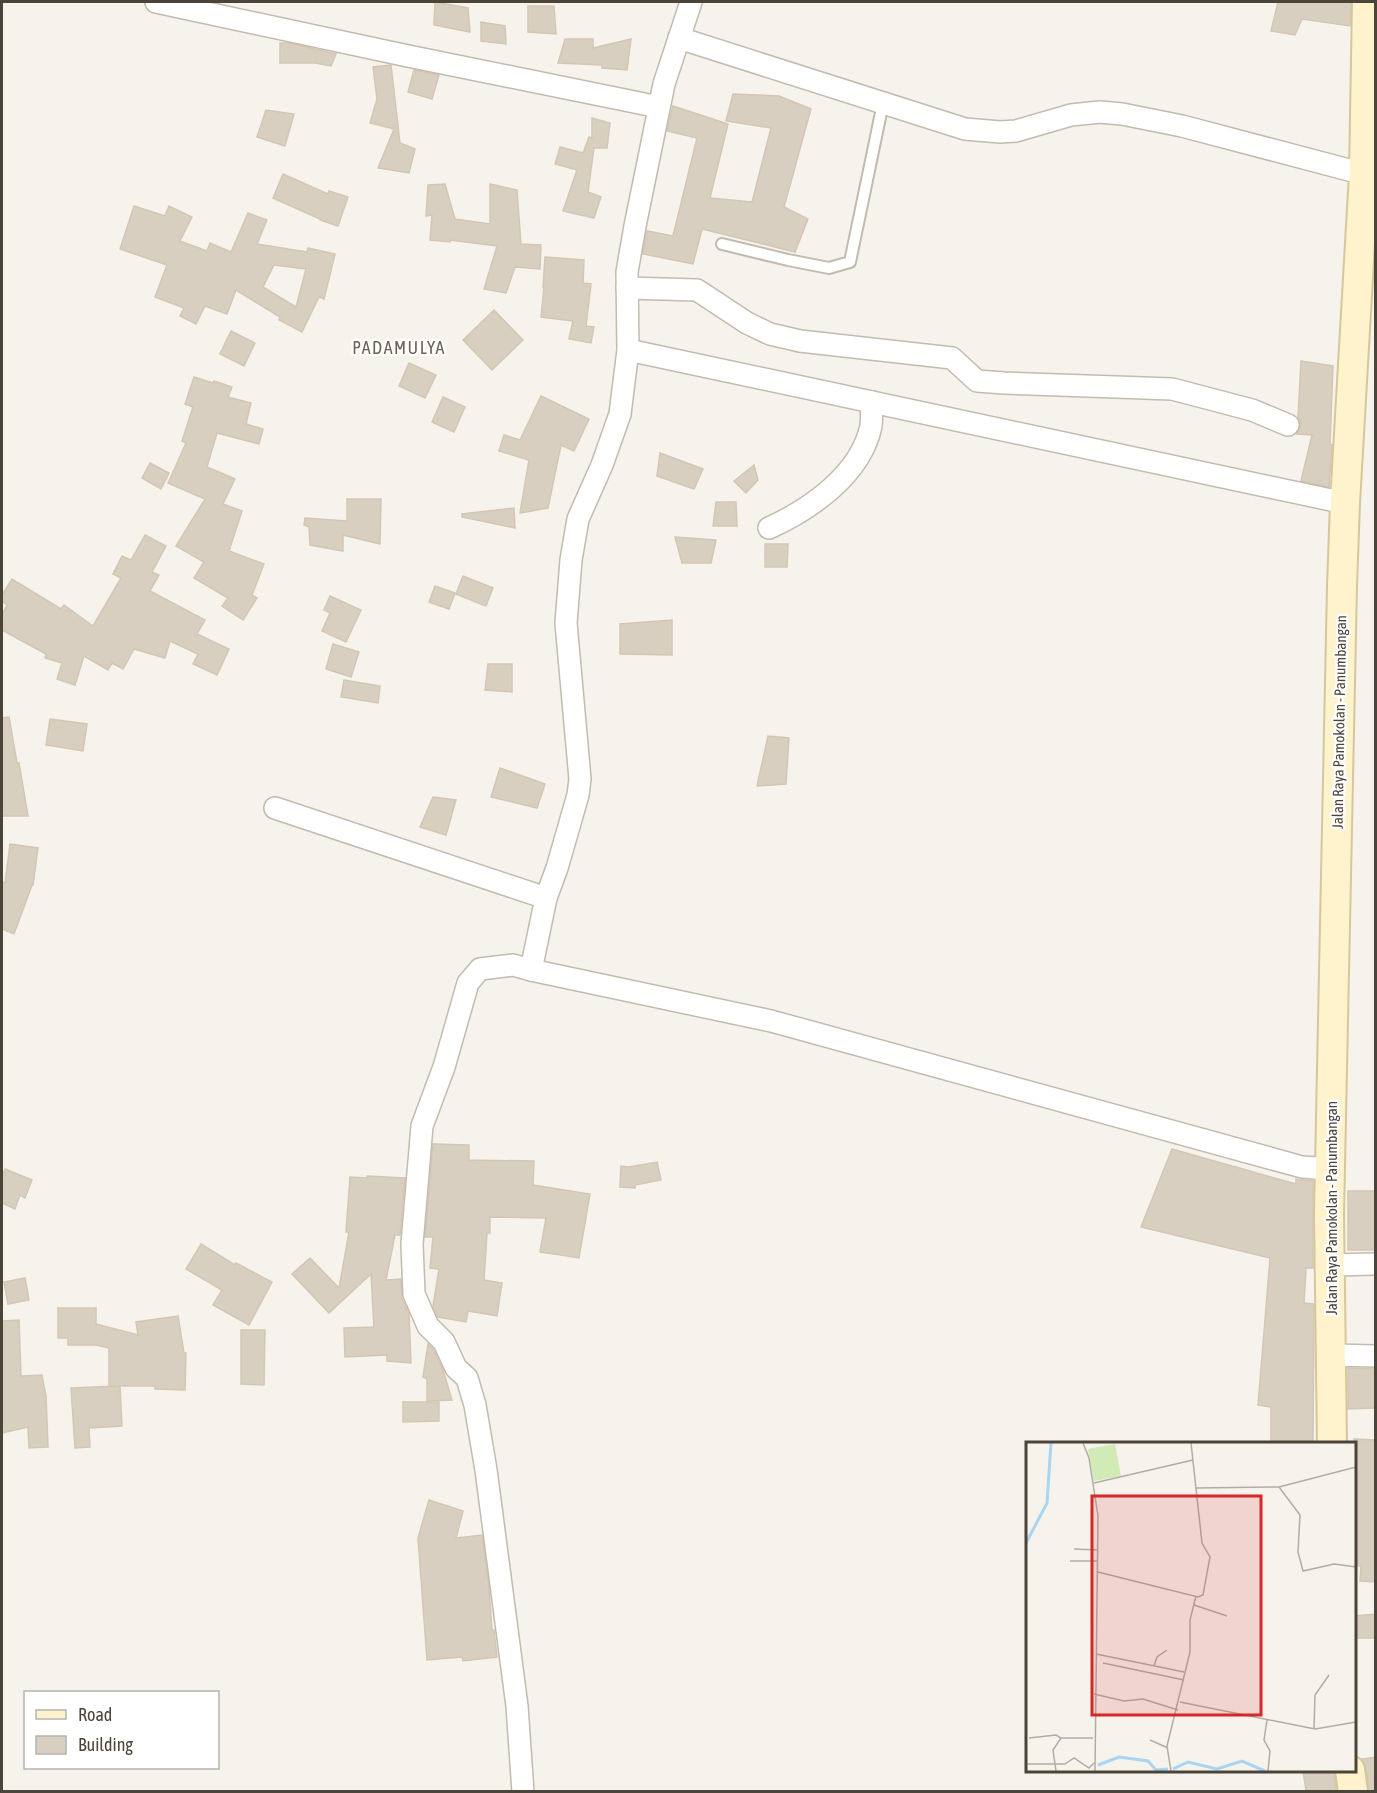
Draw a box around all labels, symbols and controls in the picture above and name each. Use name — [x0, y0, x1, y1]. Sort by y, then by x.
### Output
district label: PADAMULYA — [352, 337, 446, 358]
street label: Jalan Raya Pamokolan - Panumbangan — [1329, 615, 1349, 829]
street label: Jalan Raya Pamokolan - Panumbangan — [1323, 1101, 1340, 1315]
inset map — [1026, 1442, 1356, 1772]
legend — [24, 1691, 219, 1769]
text: Road — [78, 1704, 112, 1725]
text: Building — [78, 1734, 133, 1755]

